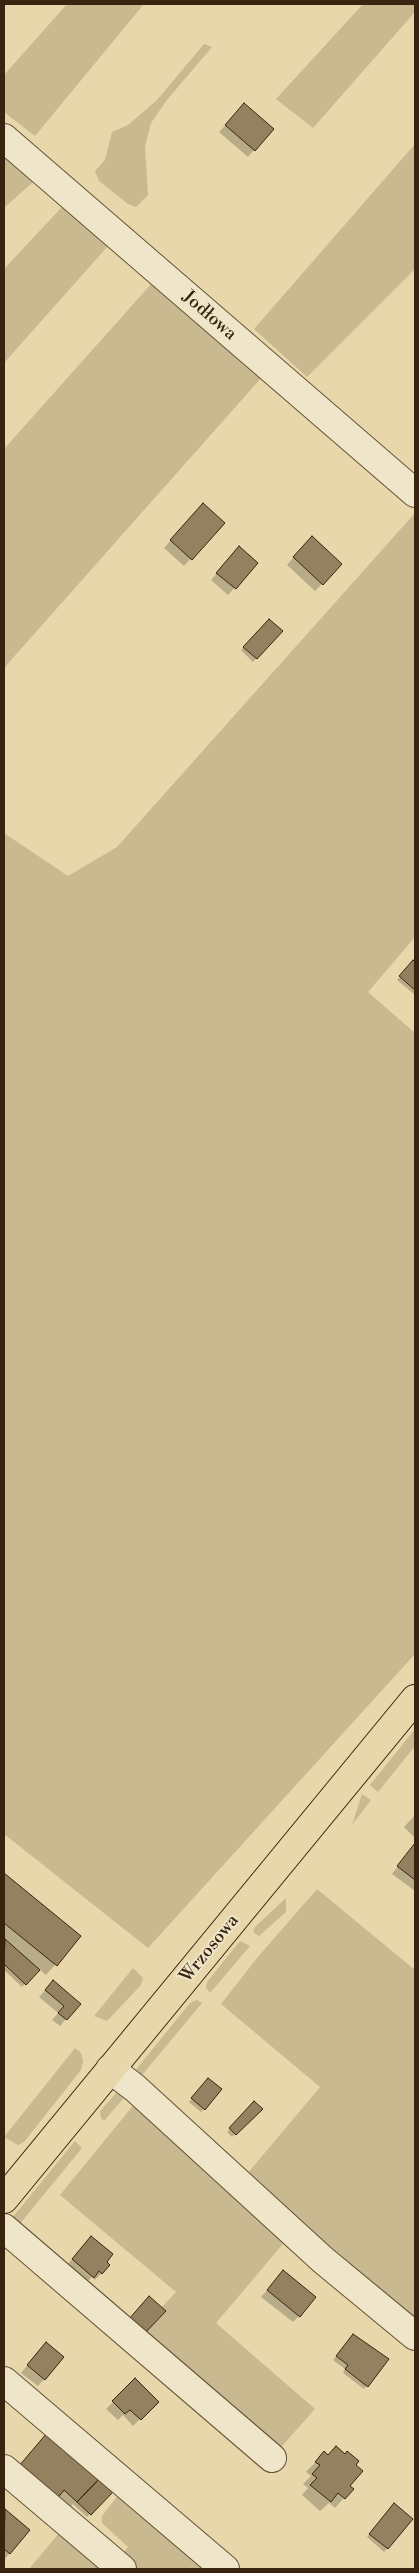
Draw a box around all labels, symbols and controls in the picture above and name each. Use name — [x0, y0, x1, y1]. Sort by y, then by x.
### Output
street label: Jodłowa — [177, 287, 241, 345]
street label: Wrzosowa — [176, 1911, 244, 1987]

